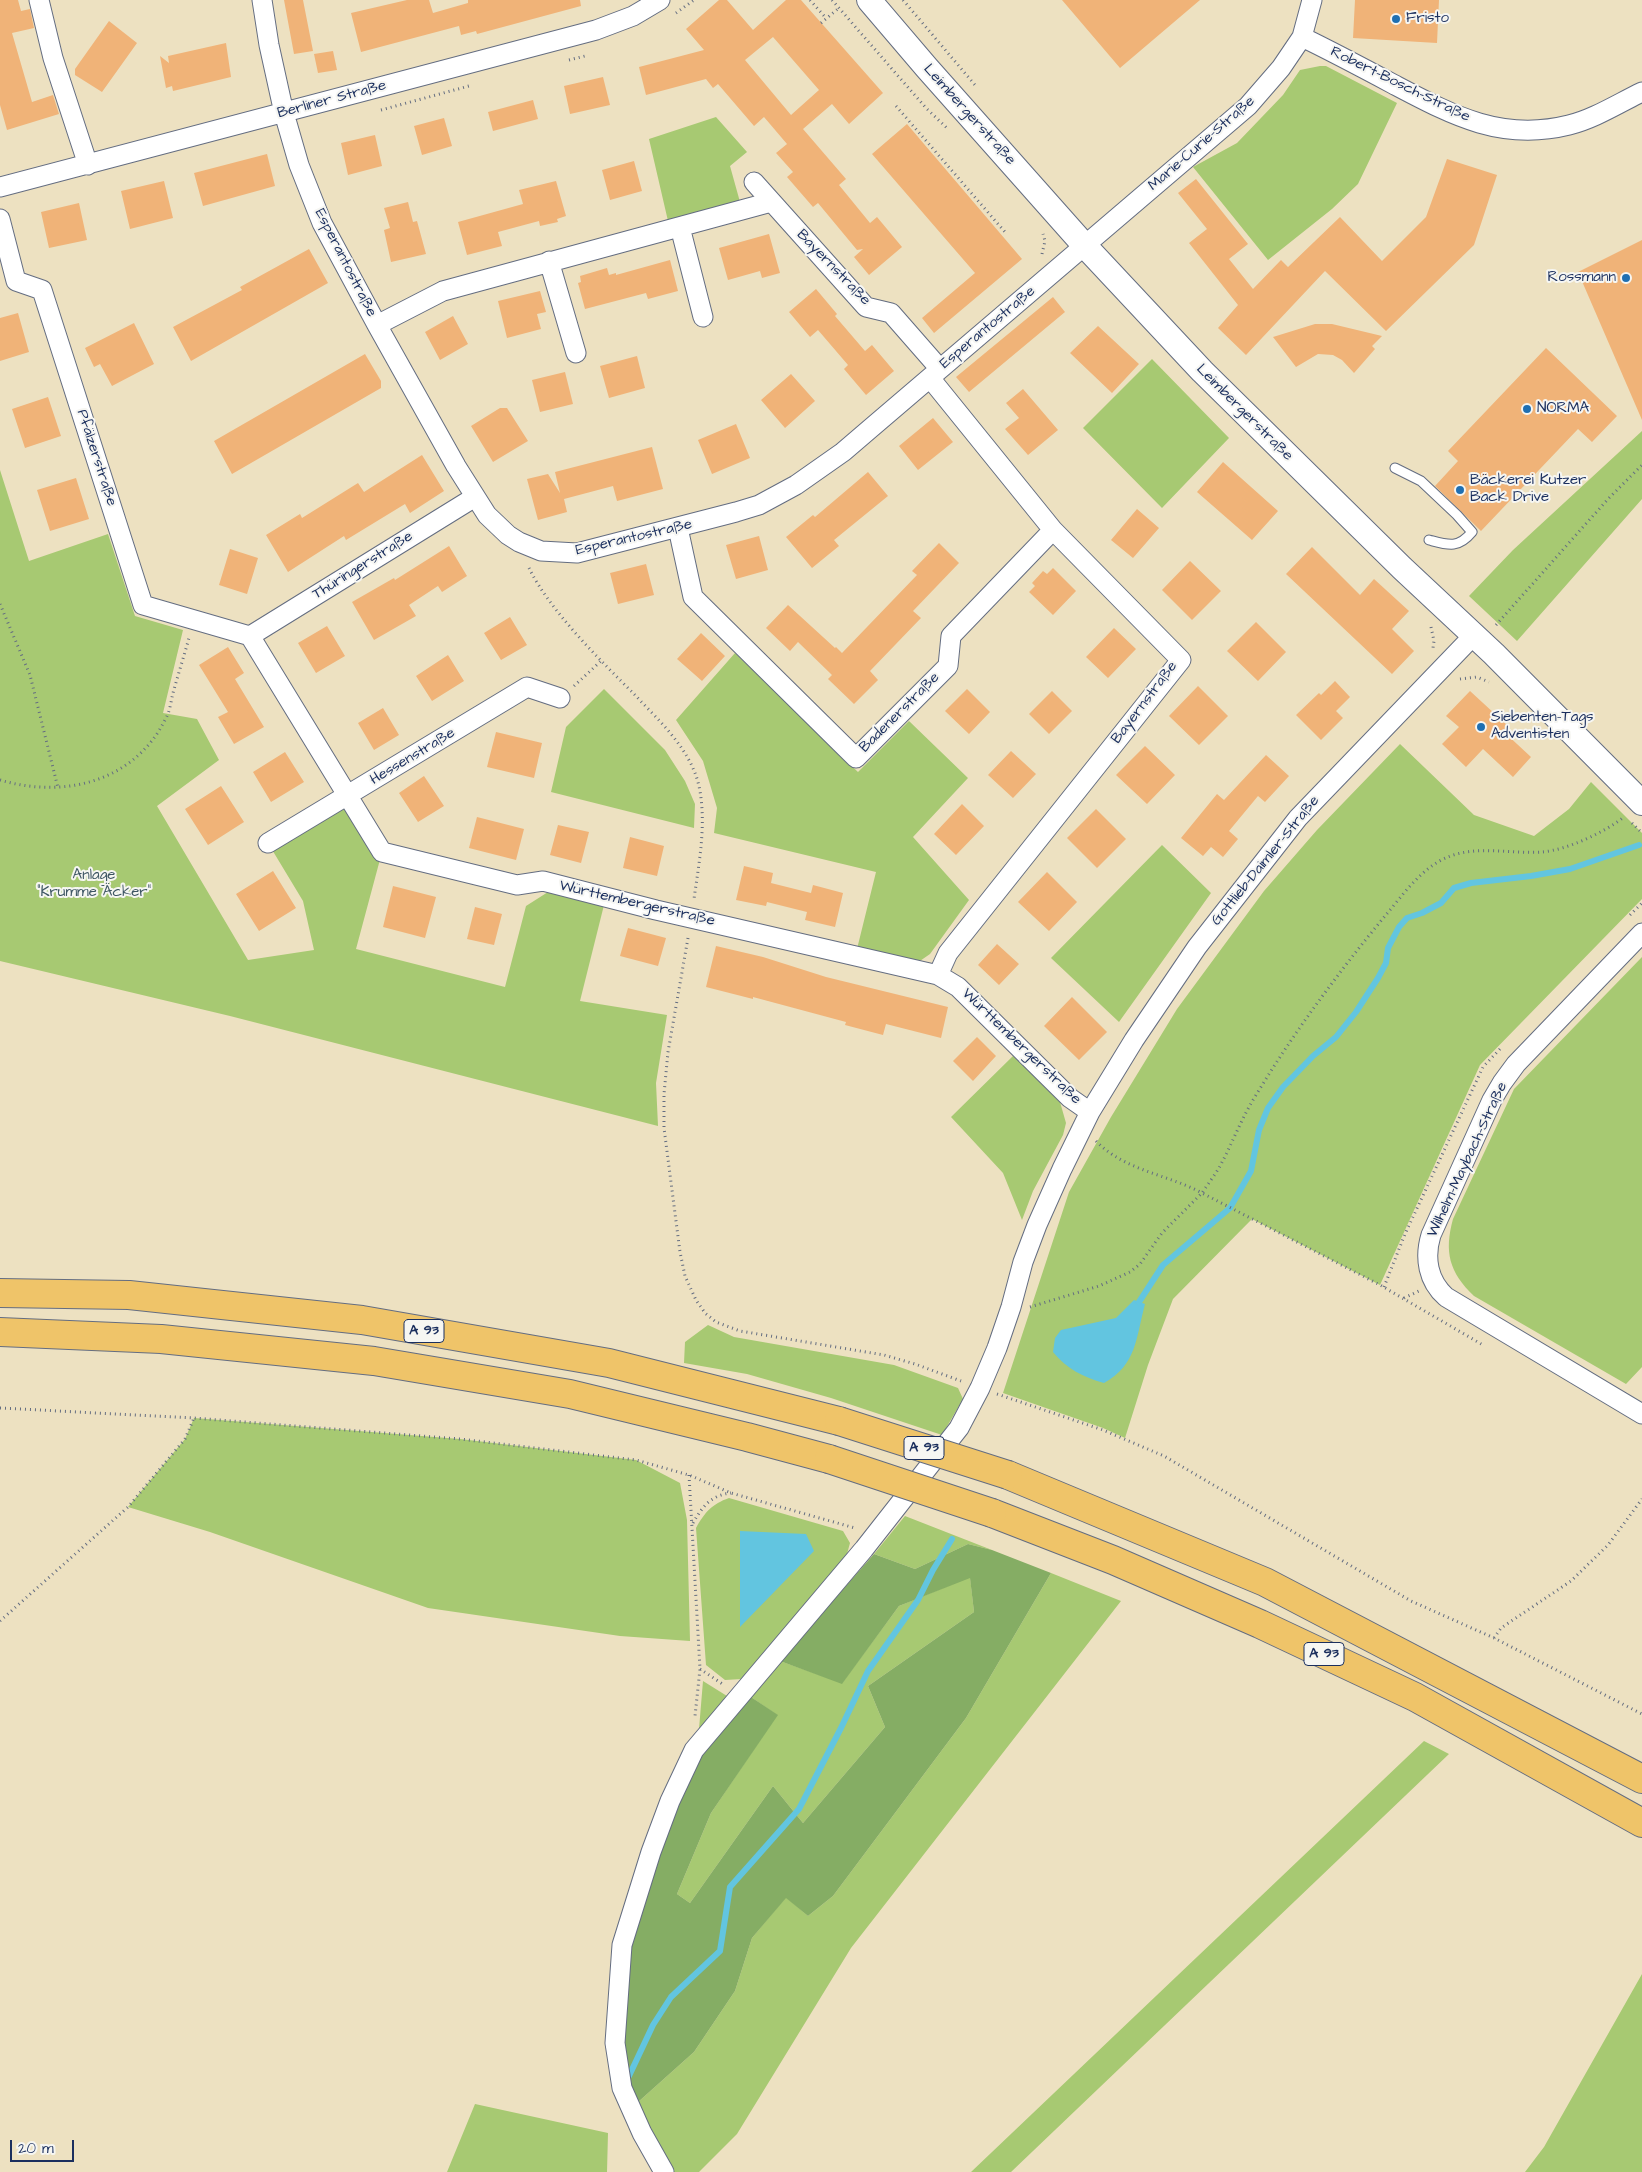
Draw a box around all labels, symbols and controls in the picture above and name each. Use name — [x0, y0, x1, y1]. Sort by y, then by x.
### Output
place label: Fristo — [1406, 10, 1449, 28]
marker: Fristo — [1390, 13, 1402, 25]
street label: Robert-Bosch-Straße — [1327, 43, 1473, 127]
street label: Leimbergerstraße — [919, 61, 1019, 169]
street label: Berliner Straße — [276, 77, 388, 123]
street label: Marie-Curie-Straße — [1145, 93, 1259, 195]
street label: Esperantostraße — [310, 206, 380, 320]
street label: Bayernstraße — [792, 226, 874, 310]
place label: Rossmann — [1548, 269, 1616, 287]
marker: Rossmann — [1620, 272, 1632, 284]
street label: Esperantostraße — [937, 283, 1039, 373]
street label: Leimbergerstraße — [1192, 361, 1296, 465]
place label: NORMA — [1537, 400, 1589, 418]
marker: NORMA — [1521, 403, 1533, 415]
street label: Pfälzerstraße — [72, 407, 120, 509]
place label: Bäckerei Kutzer Back Drive — [1470, 472, 1586, 507]
marker: Bäckerei Kutzer Back Drive — [1454, 484, 1466, 496]
street label: Esperantostraße — [574, 516, 694, 560]
street label: Thüringerstraße — [310, 528, 416, 604]
street label: Bayernstraße — [1108, 658, 1182, 748]
street label: Badenerstraße — [856, 669, 944, 757]
place label: Siebenten-Tags Adventisten — [1491, 709, 1594, 744]
marker: Siebenten-Tags Adventisten — [1475, 721, 1487, 733]
street label: Hessenstraße — [367, 725, 459, 789]
street label: Gottlieb-Daimler-Straße — [1208, 792, 1324, 930]
park label: Anlage "Krumme Äcker" — [37, 867, 151, 902]
street label: Württembergerstraße — [557, 877, 717, 931]
street label: Württembergerstraße — [958, 985, 1084, 1109]
street label: Wilhelm-Maybach-Straße — [1424, 1079, 1512, 1241]
road number: A 93 — [404, 1320, 444, 1342]
road number: A 93 — [904, 1436, 944, 1460]
road number: A 93 — [1304, 1642, 1344, 1666]
scale bar — [12, 2130, 76, 2162]
text: 20 m — [18, 2138, 54, 2159]

